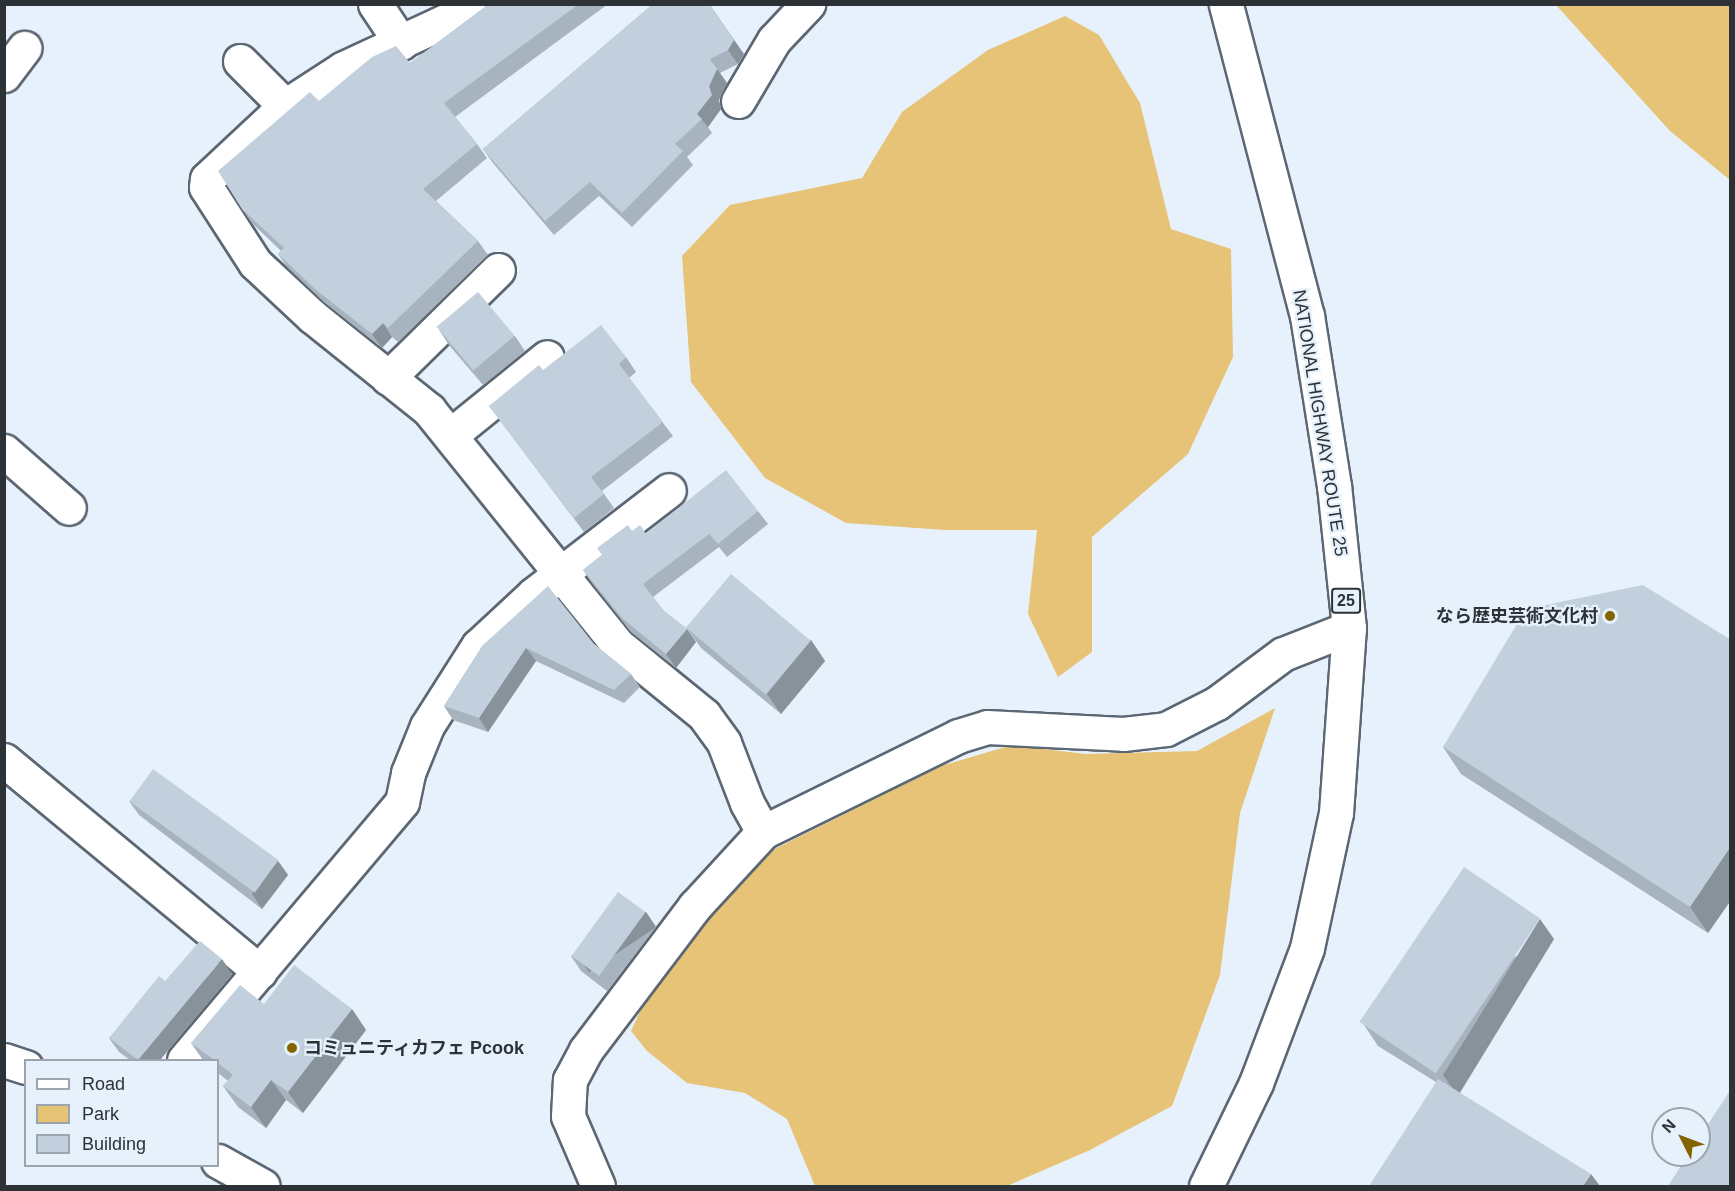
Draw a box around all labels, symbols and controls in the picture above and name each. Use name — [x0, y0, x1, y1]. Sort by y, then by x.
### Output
street label: NATIONAL HIGHWAY ROUTE 25 — [1288, 288, 1352, 558]
road number: 25 — [1331, 588, 1361, 614]
place label: なら歴史芸術文化村 — [1436, 605, 1598, 627]
marker: なら歴史芸術文化村 — [1603, 609, 1617, 623]
place label: コミュニティカフェ Pcook — [304, 1037, 525, 1059]
marker: コミュニティカフェ Pcook — [285, 1041, 299, 1055]
legend — [24, 1059, 219, 1167]
text: Road — [82, 1074, 125, 1094]
text: Park — [82, 1104, 119, 1124]
north arrow — [1651, 1107, 1711, 1167]
text: N — [1659, 1116, 1679, 1136]
text: Building — [82, 1134, 146, 1154]

